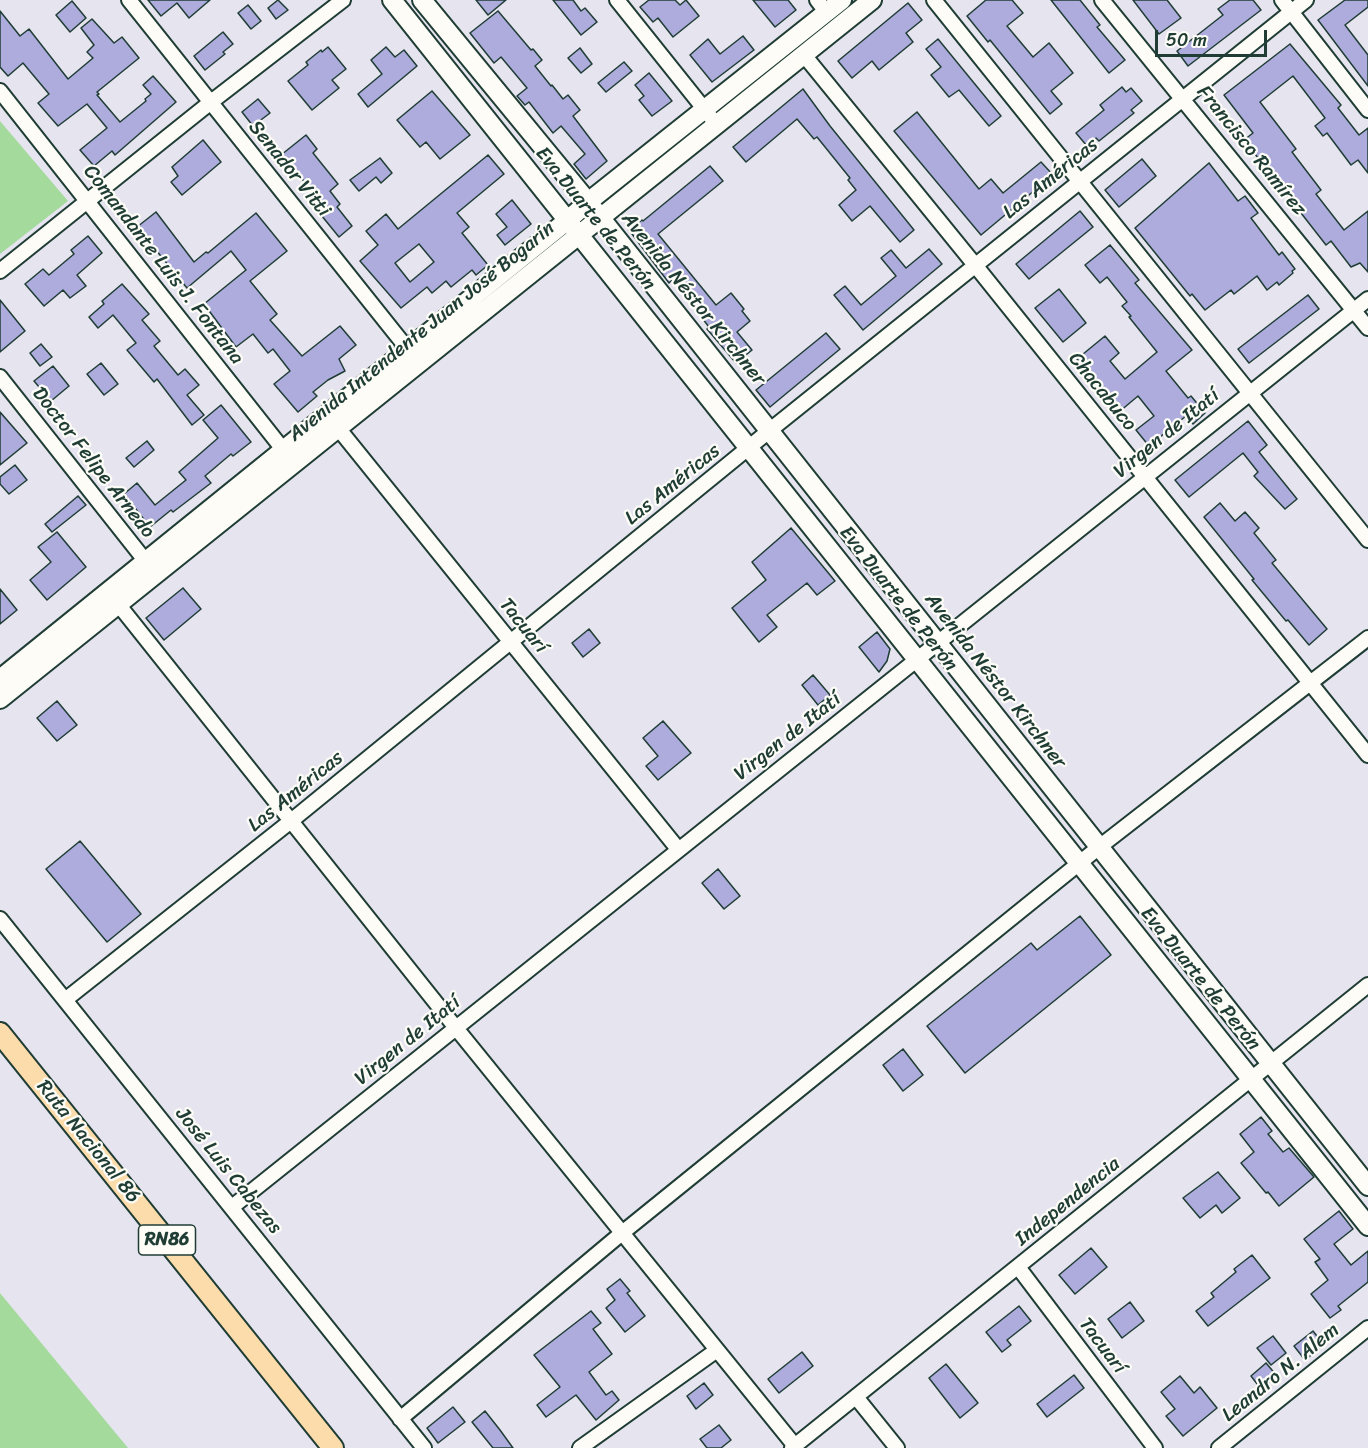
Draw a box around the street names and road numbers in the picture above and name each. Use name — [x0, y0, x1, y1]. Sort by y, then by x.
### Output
street label: Francisco Ramírez — [1191, 81, 1311, 221]
street label: Senador Vitti — [243, 116, 335, 222]
street label: Las Américas — [999, 133, 1103, 225]
street label: Eva Duarte de Perón — [530, 142, 660, 296]
street label: Comandante Luis J. Fontana — [78, 161, 248, 369]
street label: Avenida Néstor Kirchner — [616, 208, 770, 390]
street label: Avenida Intendente Juan José Bogarín — [284, 217, 560, 447]
street label: Chacabuco — [1063, 348, 1141, 436]
street label: Doctor Felipe Arnedo — [27, 383, 159, 543]
street label: Virgen de Itatí — [1109, 384, 1225, 484]
street label: Las Américas — [621, 439, 725, 531]
street label: Eva Duarte de Perón — [834, 522, 962, 676]
street label: Avenida Néstor Kirchner — [919, 588, 1071, 774]
street label: Tacuarí — [494, 594, 552, 658]
street label: Virgen de Itatí — [730, 688, 846, 786]
street label: Las Américas — [244, 746, 348, 838]
street label: Eva Duarte de Perón — [1135, 902, 1265, 1056]
street label: Virgen de Itatí — [350, 991, 466, 1091]
street label: Ruta Nacional 86 — [31, 1076, 145, 1208]
street label: José Luis Cabezas — [170, 1103, 286, 1239]
street label: Independencia — [1011, 1152, 1125, 1252]
road number: RN86 — [138, 1225, 195, 1255]
street label: Tacuarí — [1073, 1313, 1131, 1379]
street label: Leandro N. Alem — [1218, 1318, 1344, 1428]

